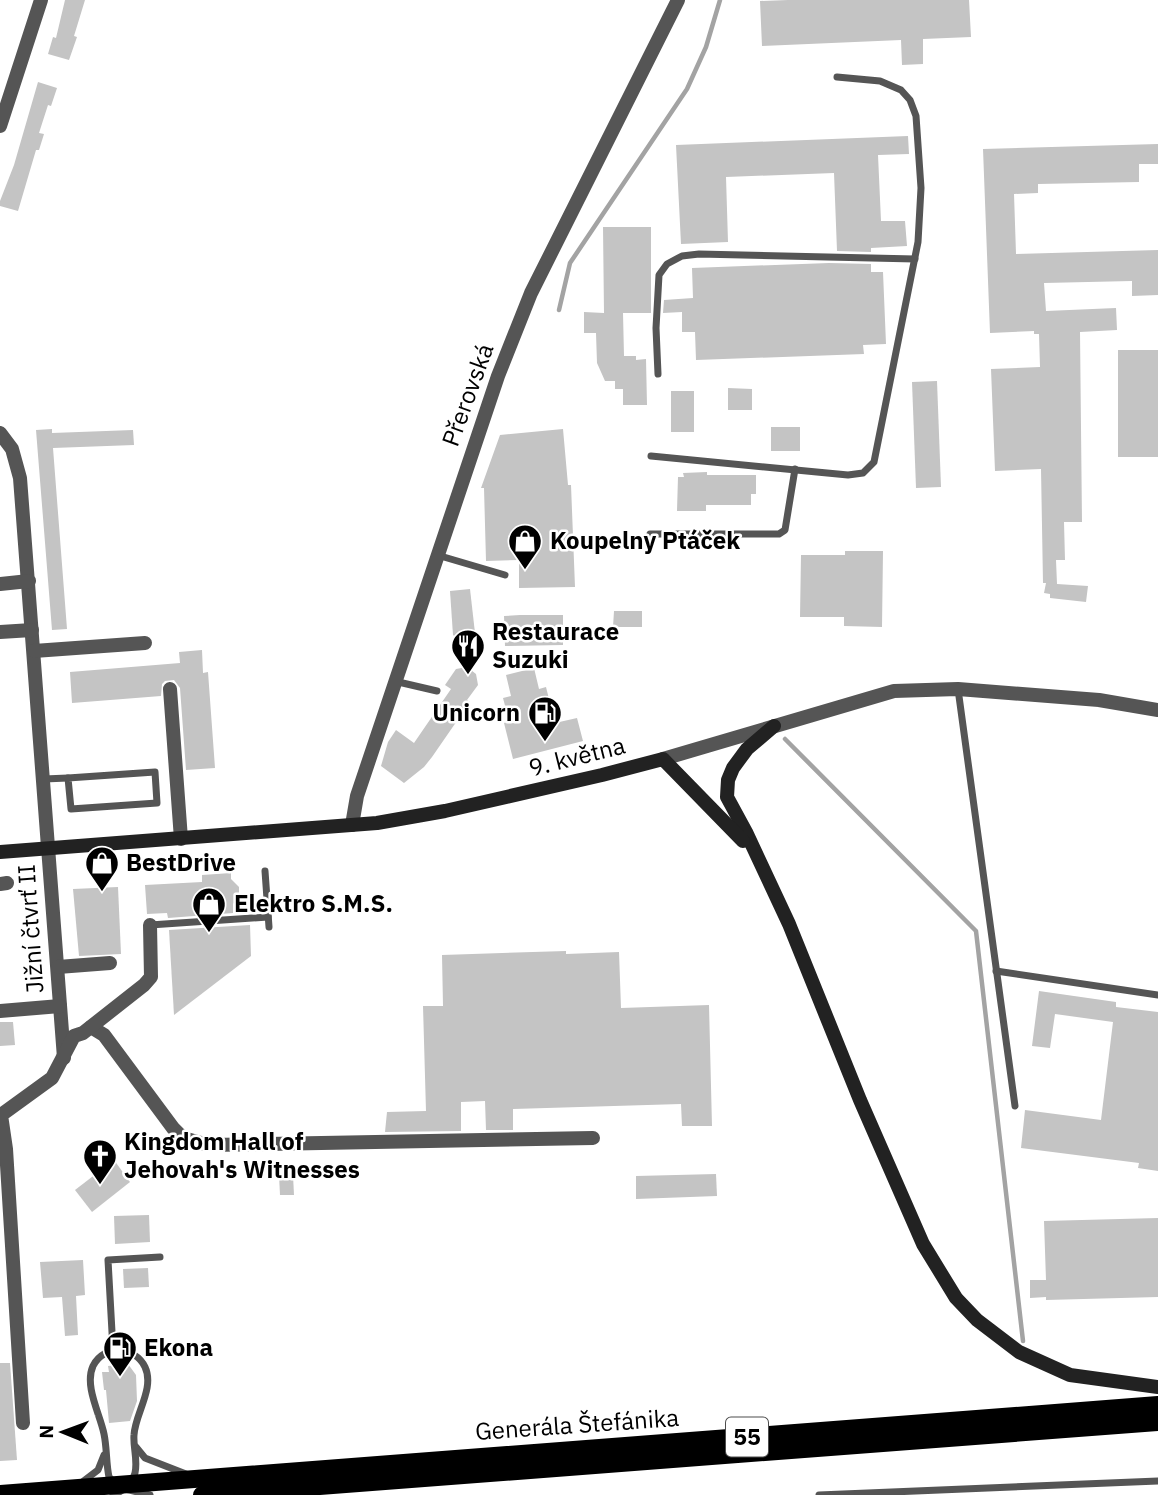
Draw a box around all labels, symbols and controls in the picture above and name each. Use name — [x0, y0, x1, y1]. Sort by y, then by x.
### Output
street label: Přerovská — [434, 339, 500, 450]
shop icon: Koupelny Ptáček — [506, 522, 544, 571]
place label: Koupelny Ptáček — [550, 524, 740, 556]
place label: Restaurace Suzuki — [492, 615, 619, 675]
restaurant icon: Restaurace Suzuki — [449, 627, 487, 676]
fuel station icon: Unicorn — [526, 694, 564, 743]
place label: Unicorn — [432, 696, 520, 728]
street label: 9. května — [525, 729, 629, 783]
shop icon: BestDrive — [83, 844, 121, 893]
place label: BestDrive — [126, 846, 236, 878]
street label: Jižní čtvrť II — [10, 864, 50, 995]
shop icon: Elektro S.M.S. — [190, 885, 228, 934]
place label: Elektro S.M.S. — [234, 887, 393, 919]
place label: Kingdom Hall of Jehovah's Witnesses — [124, 1125, 360, 1185]
church icon: Kingdom Hall of Jehovah's Witnesses — [81, 1137, 119, 1186]
fuel station icon: Ekona — [101, 1329, 139, 1378]
place label: Ekona — [144, 1331, 213, 1363]
north arrow — [28, 1397, 98, 1467]
street label: Generála Štefánika — [474, 1401, 680, 1447]
road number: 55 — [726, 1418, 768, 1456]
text: N — [34, 1425, 58, 1439]

